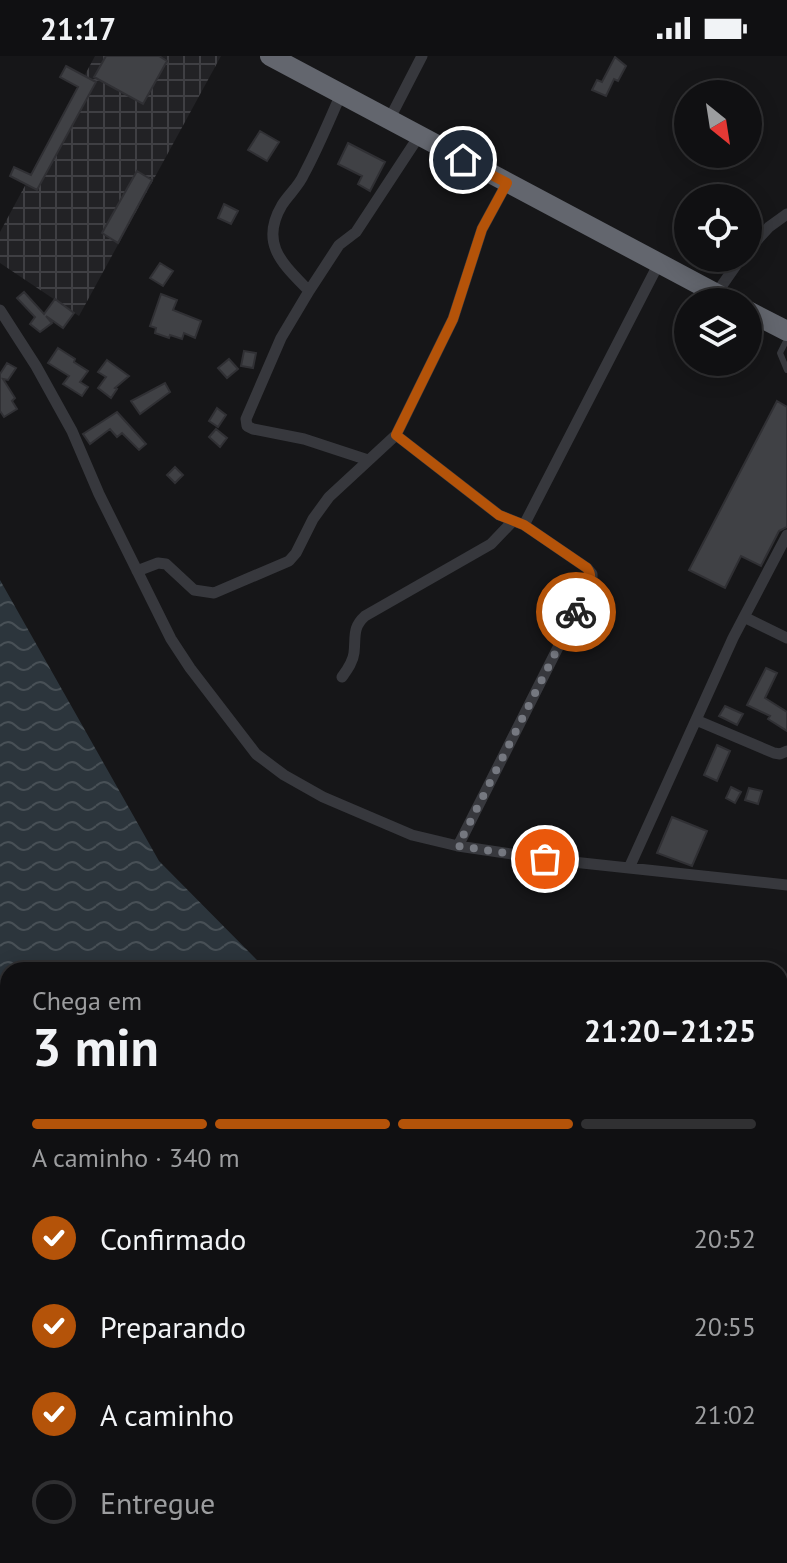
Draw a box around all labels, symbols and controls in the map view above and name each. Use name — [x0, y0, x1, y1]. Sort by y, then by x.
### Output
text: 21:17 — [40, 9, 116, 48]
north arrow — [674, 80, 762, 168]
map controls — [674, 80, 762, 376]
pin — [429, 126, 497, 194]
icon: home — [441, 138, 485, 182]
button: locate — [674, 184, 762, 272]
button: layers — [674, 288, 762, 376]
courier — [536, 572, 616, 652]
icon: bike — [554, 590, 598, 634]
pin — [511, 825, 579, 893]
icon: bag — [523, 837, 567, 881]
text: Chega em — [32, 984, 142, 1017]
text: 21:20–21:25 — [584, 1011, 756, 1050]
text: 3 min — [32, 1013, 159, 1080]
text: A caminho · 340 m — [32, 1141, 240, 1174]
icon: check — [32, 1216, 76, 1260]
text: Confirmado — [100, 1219, 246, 1258]
text: 20:52 — [694, 1222, 756, 1255]
icon: check — [32, 1304, 76, 1348]
text: Preparando — [100, 1307, 246, 1346]
text: 20:55 — [694, 1310, 756, 1343]
icon: check — [32, 1392, 76, 1436]
text: A caminho — [100, 1395, 234, 1434]
text: 21:02 — [694, 1398, 756, 1431]
text: Entregue — [100, 1483, 215, 1522]

